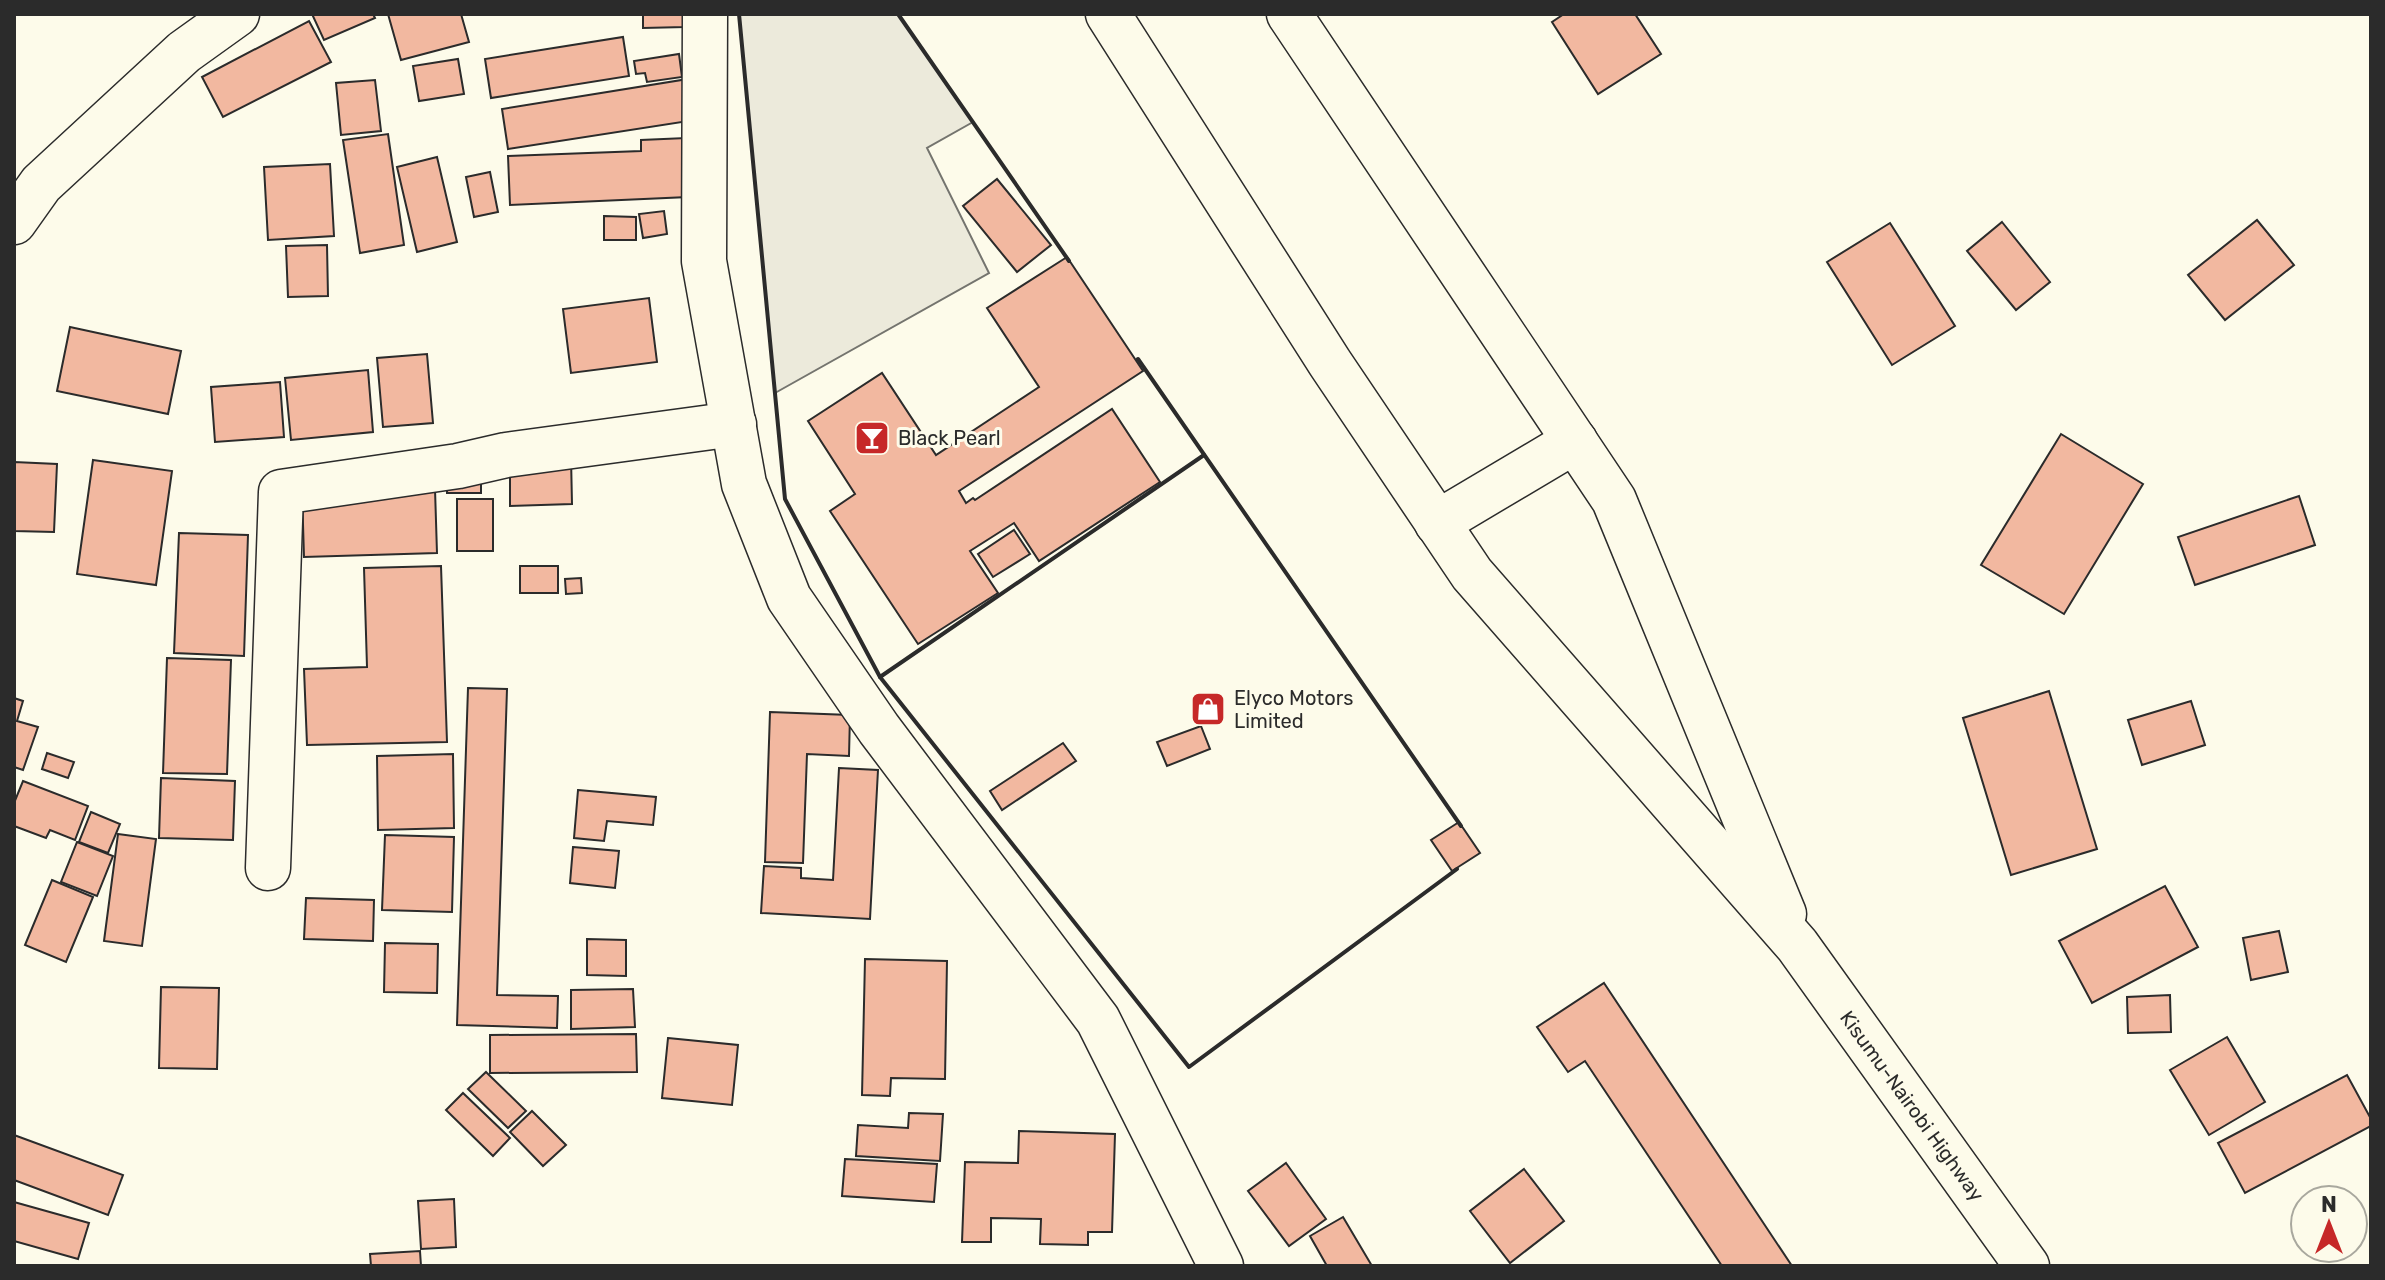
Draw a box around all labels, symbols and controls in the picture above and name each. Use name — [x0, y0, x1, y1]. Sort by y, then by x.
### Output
bar icon: Black Pearl — [853, 419, 891, 457]
place label: Black Pearl — [898, 426, 1001, 450]
place label: Elyco Motors Limited — [1234, 686, 1353, 733]
shop icon: Elyco Motors Limited — [1189, 690, 1227, 728]
street label: Kisumu-Nairobi Highway — [1835, 1006, 1989, 1206]
north arrow — [2289, 1184, 2369, 1264]
text: N — [2321, 1191, 2337, 1218]

